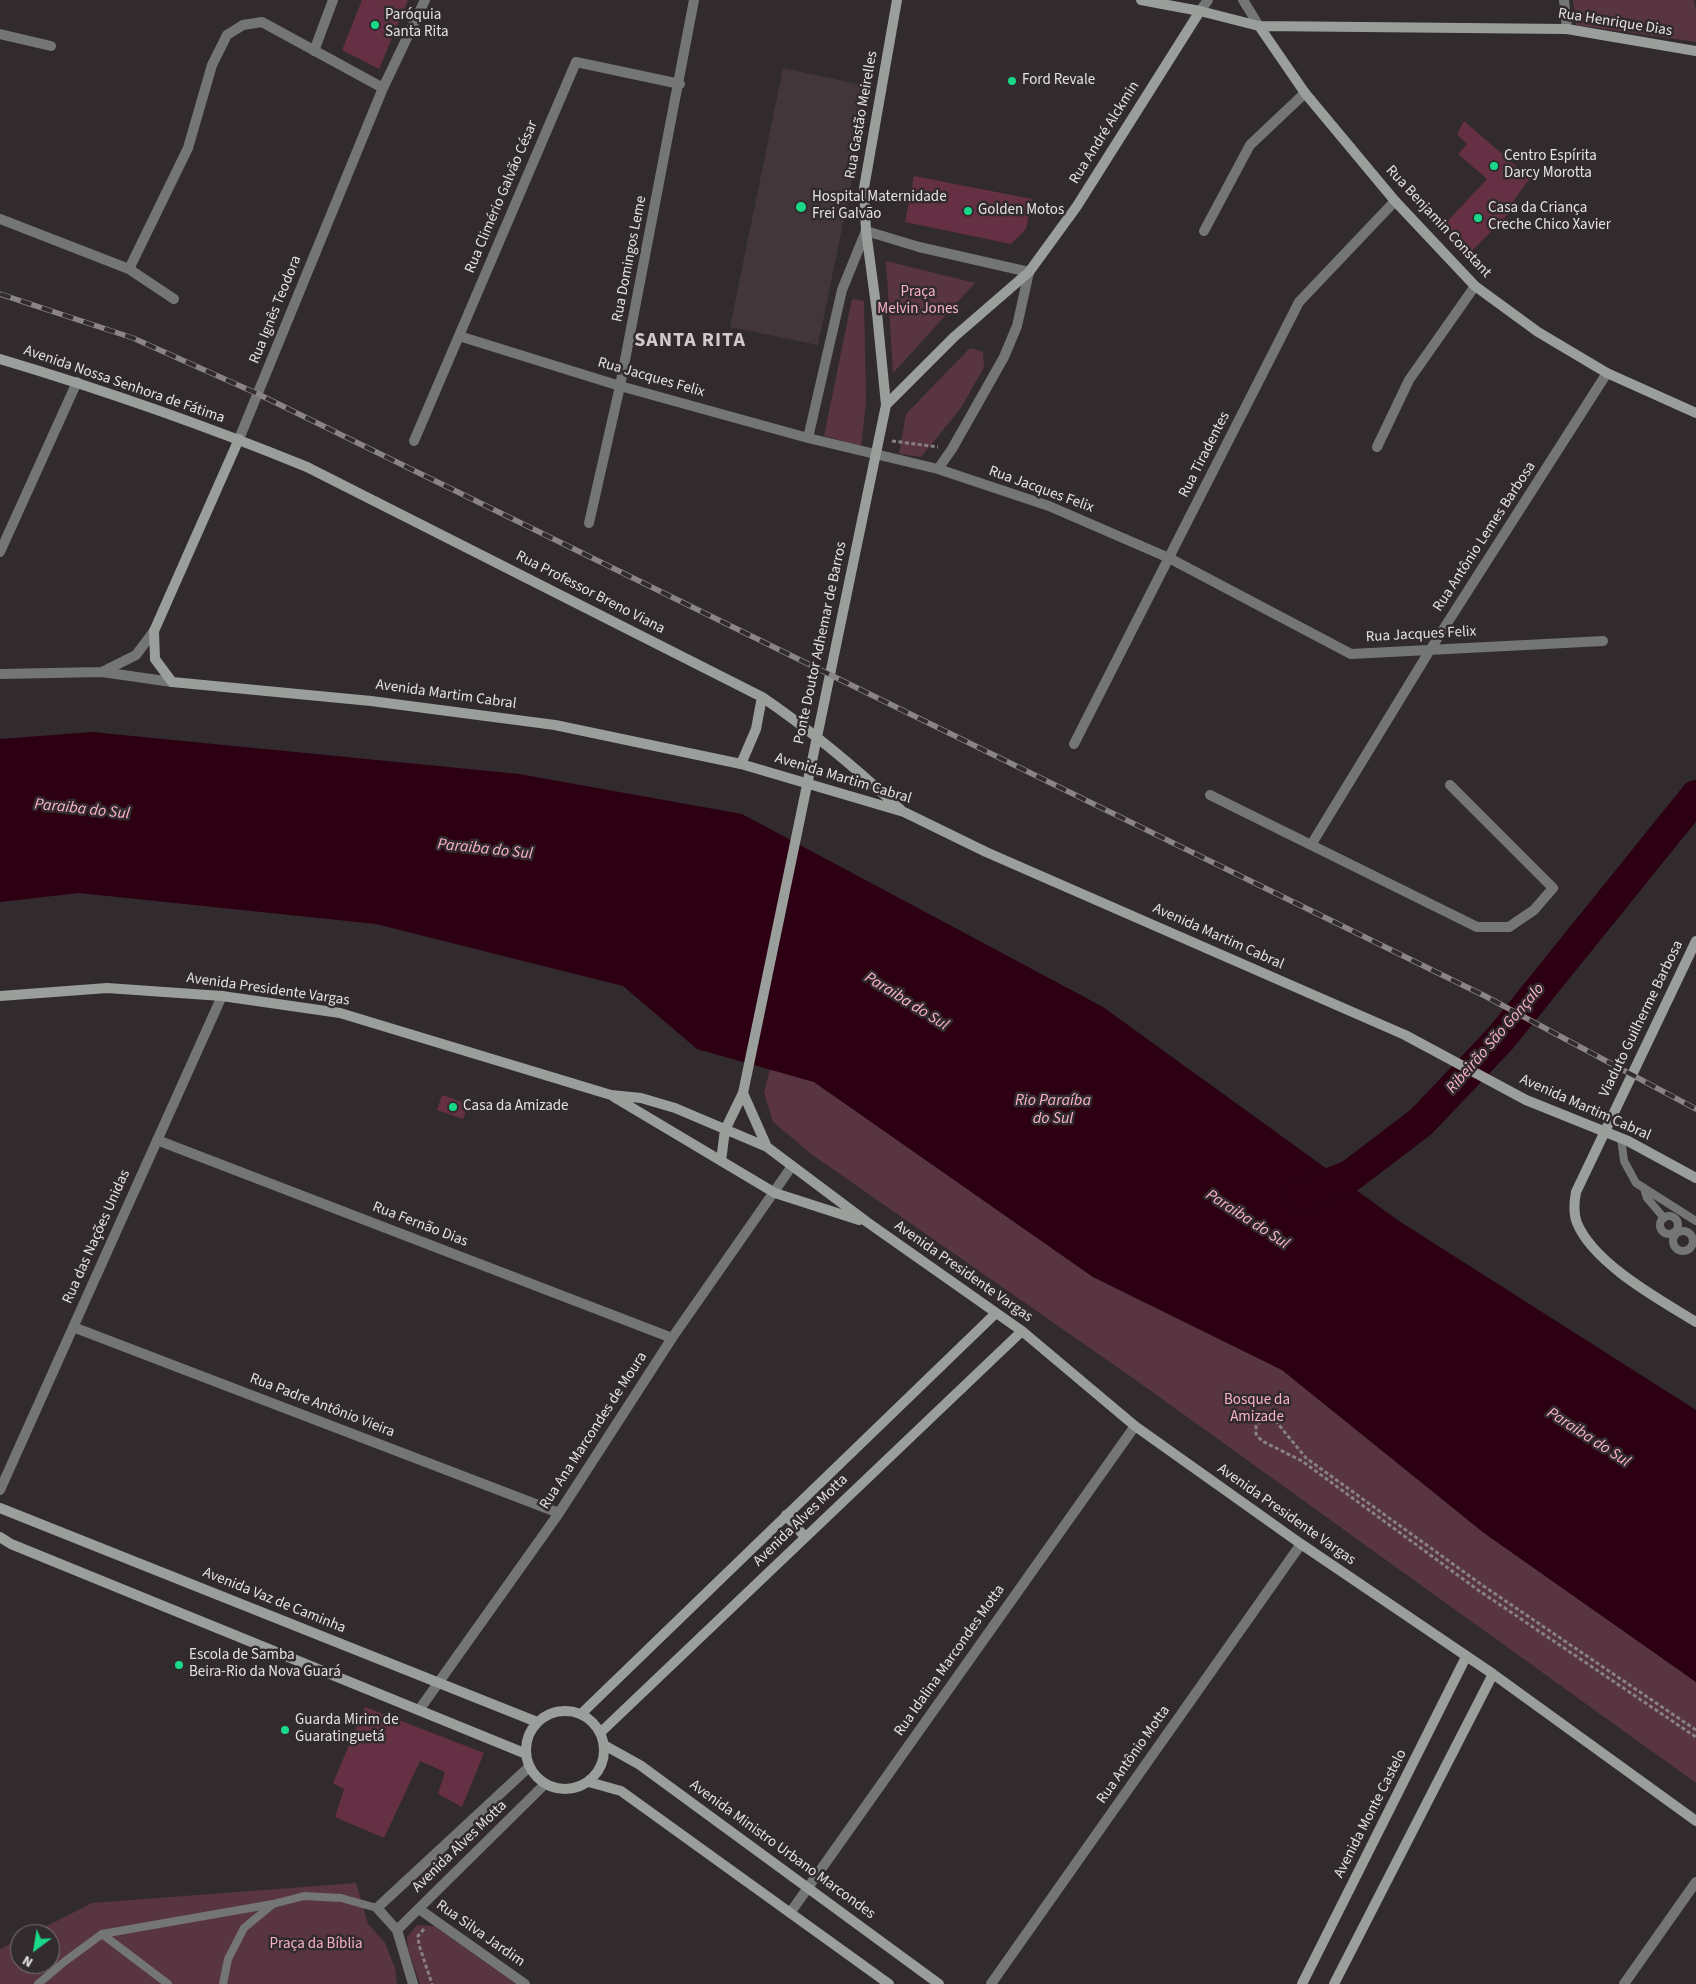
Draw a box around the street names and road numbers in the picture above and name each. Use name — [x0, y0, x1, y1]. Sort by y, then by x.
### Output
street label: Rua Henrique Dias — [1557, 5, 1673, 41]
street label: Rua Gastão Meirelles — [842, 50, 882, 180]
street label: Rua André Alckmin — [1066, 78, 1144, 188]
street label: Rua Climério Galvão César — [462, 118, 542, 276]
street label: Rua Benjamin Constant — [1381, 162, 1495, 282]
street label: Rua Domingos Leme — [609, 194, 651, 324]
street label: Rua Ignês Teodora — [246, 253, 306, 367]
street label: Avenida Nossa Senhora de Fátima — [21, 342, 227, 428]
street label: Rua Jacques Felix — [595, 354, 707, 402]
street label: Rua Tiradentes — [1176, 409, 1234, 501]
street label: Rua Antônio Lemes Barbosa — [1430, 459, 1540, 615]
street label: Rua Jacques Felix — [986, 463, 1096, 517]
street label: Ponte Doutor Adhemar de Barros — [791, 540, 851, 746]
street label: Rua Professor Breno Viana — [512, 548, 668, 638]
street label: Rua Jacques Felix — [1365, 623, 1477, 647]
street label: Avenida Martim Cabral — [375, 676, 517, 714]
street label: Avenida Martim Cabral — [773, 750, 913, 808]
street label: Avenida Martim Cabral — [1150, 900, 1286, 974]
street label: Viaduto Guilherme Barbosa — [1596, 938, 1688, 1100]
street label: Avenida Presidente Vargas — [185, 970, 351, 1010]
street label: Avenida Martim Cabral — [1517, 1071, 1653, 1145]
street label: Rua das Nações Unidas — [59, 1167, 135, 1307]
street label: Rua Fernão Dias — [370, 1199, 470, 1251]
street label: Avenida Presidente Vargas — [890, 1217, 1036, 1327]
street label: Rua Ana Marcondes de Moura — [536, 1349, 652, 1513]
street label: Rua Padre Antônio Vieira — [247, 1370, 397, 1442]
street label: Avenida Presidente Vargas — [1213, 1460, 1359, 1570]
street label: Avenida Alves Motta — [750, 1471, 852, 1571]
street label: Avenida Vaz de Caminha — [200, 1564, 348, 1638]
street label: Rua Idalina Marcondes Motta — [891, 1582, 1009, 1740]
street label: Rua Antônio Motta — [1094, 1703, 1174, 1807]
street label: Avenida Monte Castelo — [1331, 1747, 1411, 1881]
street label: Avenida Ministro Urbano Marcondes — [686, 1777, 878, 1923]
street label: Avenida Alves Motta — [409, 1797, 511, 1897]
street label: Rua Silva Jardim — [432, 1897, 528, 1971]

